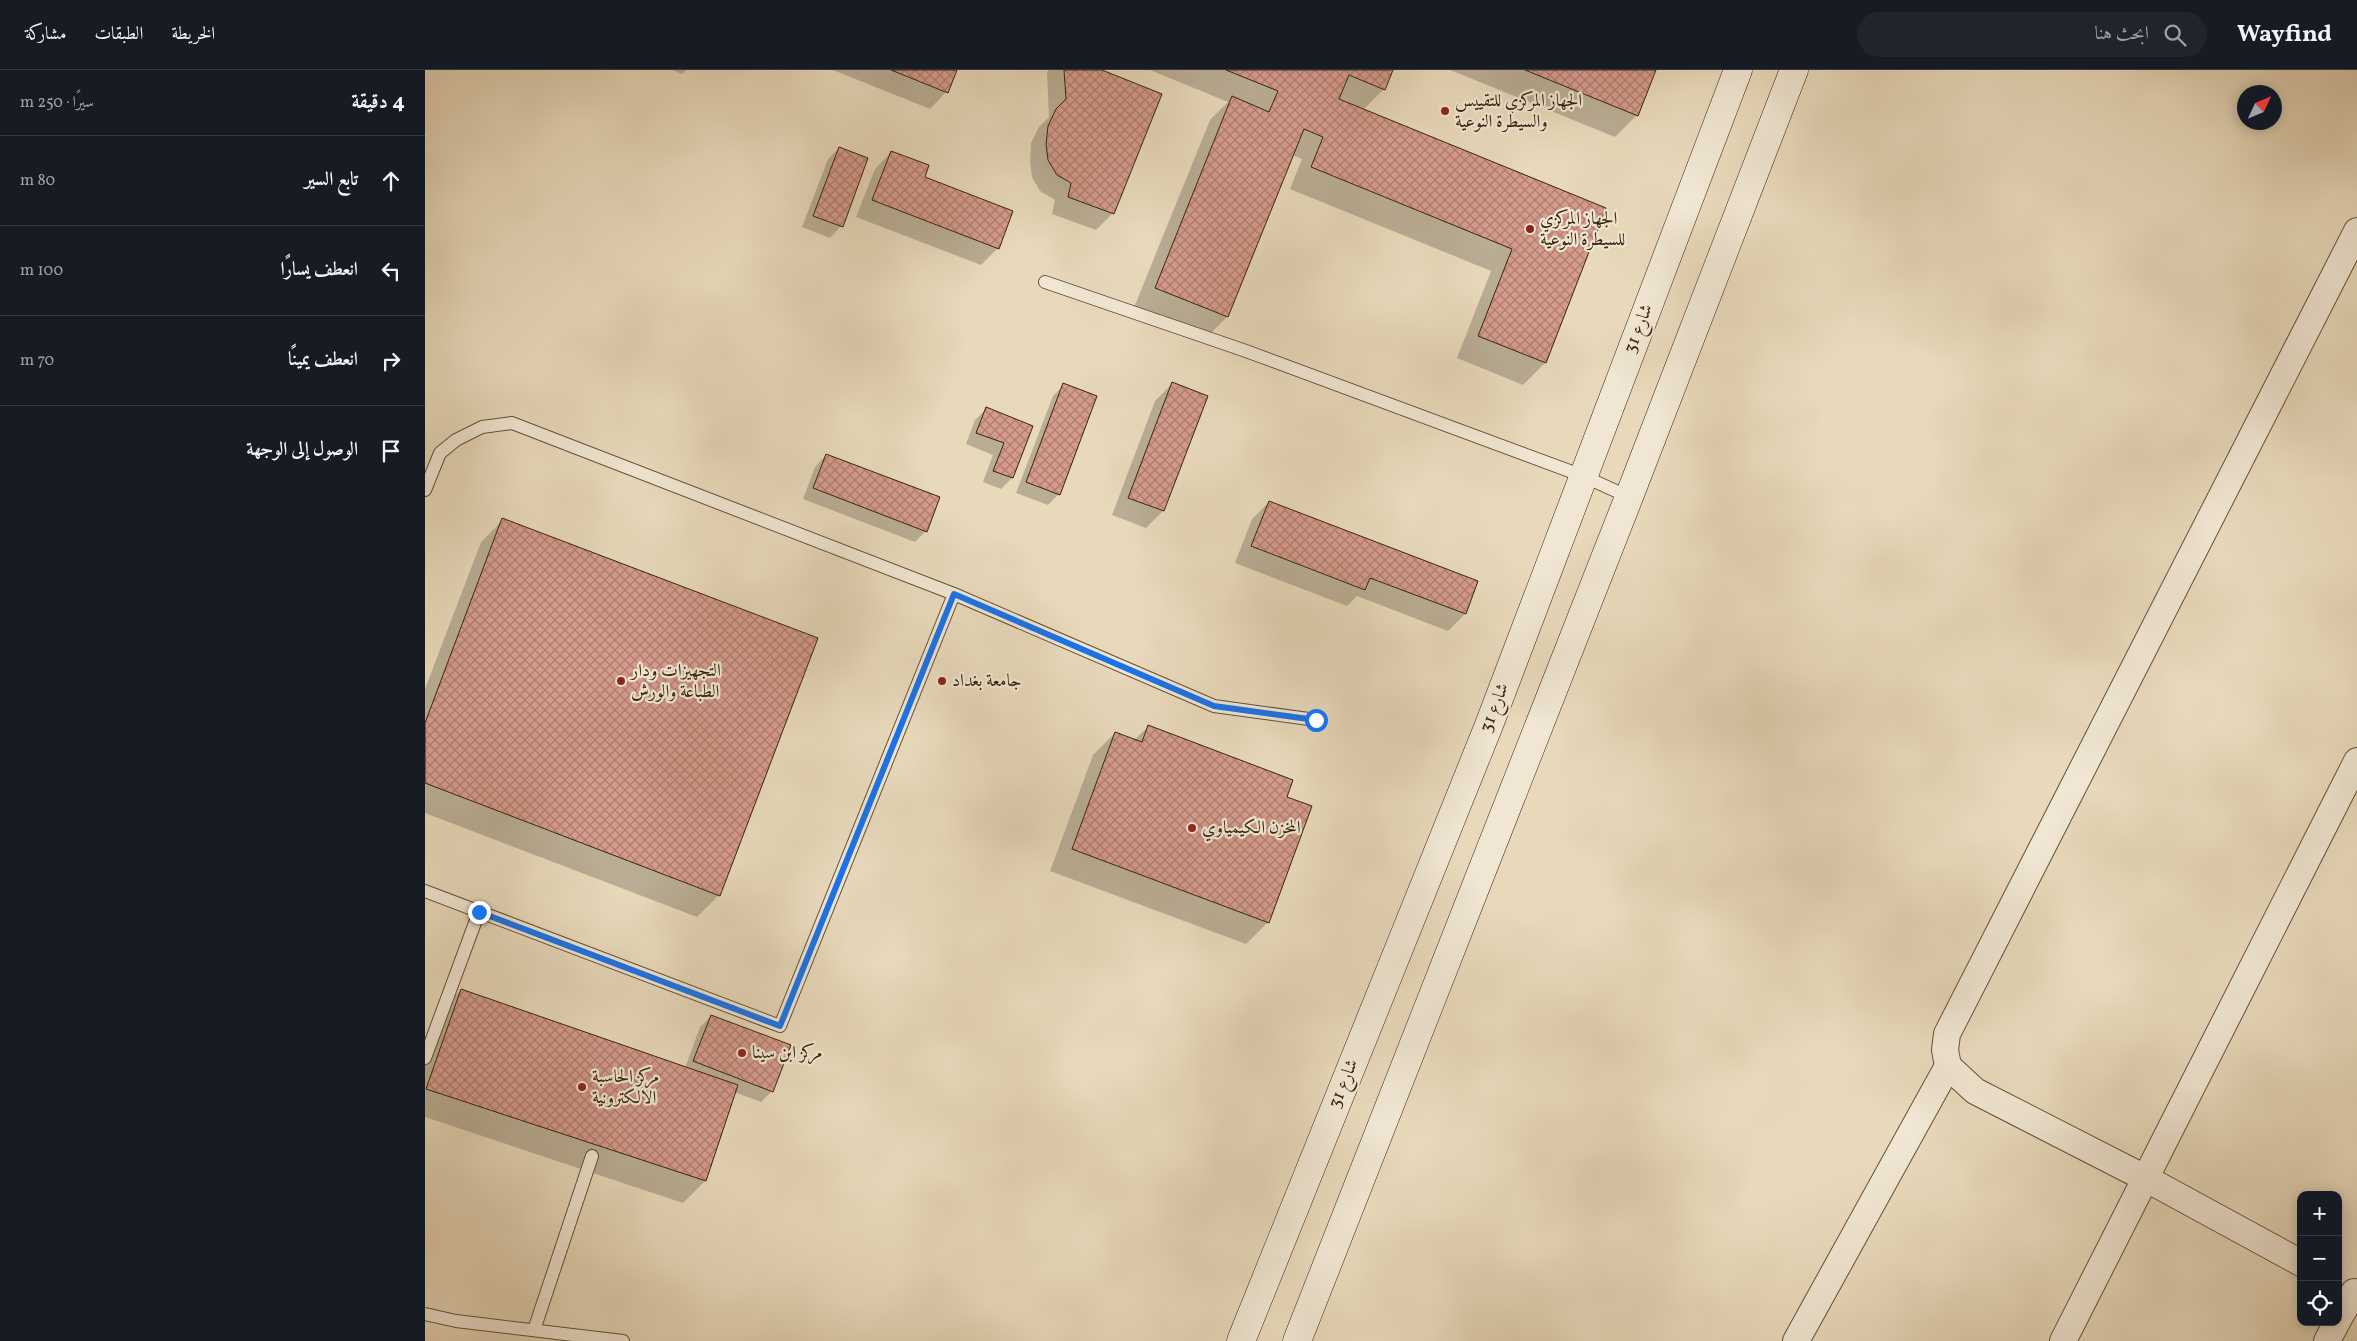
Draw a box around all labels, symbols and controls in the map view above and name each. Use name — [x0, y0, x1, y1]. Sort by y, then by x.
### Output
search box — [1857, 12, 2207, 57]
text: Wayfind — [2237, 18, 2332, 52]
text: ابحث هنا — [2094, 21, 2149, 47]
icon: search — [2161, 21, 2189, 49]
text: مشاركة — [25, 22, 66, 47]
text: الطبقات — [94, 22, 143, 47]
text: الخريطة — [171, 22, 215, 47]
north arrow — [2237, 85, 2282, 130]
text: 4 دقيقة — [351, 88, 405, 117]
place label: الجهاز المركزي للتقييس والسيطرة النوعية — [1455, 89, 1582, 135]
text: سيرًا · 250 m — [20, 92, 94, 114]
marker: الجهاز المركزي للتقييس والسيطرة النوعية — [1439, 105, 1451, 117]
text: تابع السير — [305, 167, 358, 193]
icon: ahead — [377, 167, 405, 195]
text: 80 m — [20, 170, 55, 192]
place label: الجهاز المركزي للسيطرة النوعية — [1540, 207, 1625, 253]
marker: الجهاز المركزي للسيطرة النوعية — [1524, 223, 1536, 235]
text: انعطف يسارًا — [280, 257, 358, 283]
icon: left — [377, 257, 405, 285]
text: 100 m — [20, 260, 63, 282]
street label: شارع 31 — [1618, 301, 1661, 358]
text: انعطف يمينًا — [288, 347, 358, 373]
icon: right — [377, 347, 405, 375]
text: 70 m — [20, 350, 54, 372]
text: الوصول إلى الوجهة — [246, 437, 358, 463]
icon: arrive — [377, 437, 405, 465]
place label: التجهيزات ودار الطباعة والورش — [629, 659, 721, 705]
place label: جامعة بغداد — [952, 669, 1022, 694]
marker: التجهيزات ودار الطباعة والورش — [615, 675, 627, 687]
marker: جامعة بغداد — [936, 675, 948, 687]
street label: شارع 31 — [1474, 680, 1517, 737]
route start — [1305, 709, 1328, 732]
place label: المخزن الكيمياوي — [1202, 816, 1301, 842]
marker: المخزن الكيمياوي — [1186, 822, 1198, 834]
route end — [468, 901, 491, 924]
place label: مركز ابن سينا — [752, 1041, 823, 1066]
marker: مركز ابن سينا — [736, 1047, 748, 1059]
street label: شارع 31 — [1323, 1056, 1366, 1113]
place label: مركز الحاسبة الالكترونية — [592, 1065, 659, 1111]
marker: مركز الحاسبة الالكترونية — [576, 1081, 588, 1093]
map controls — [2297, 1191, 2342, 1326]
button: + — [2297, 1191, 2342, 1236]
button: − — [2297, 1236, 2342, 1281]
button: locate — [2297, 1281, 2342, 1326]

